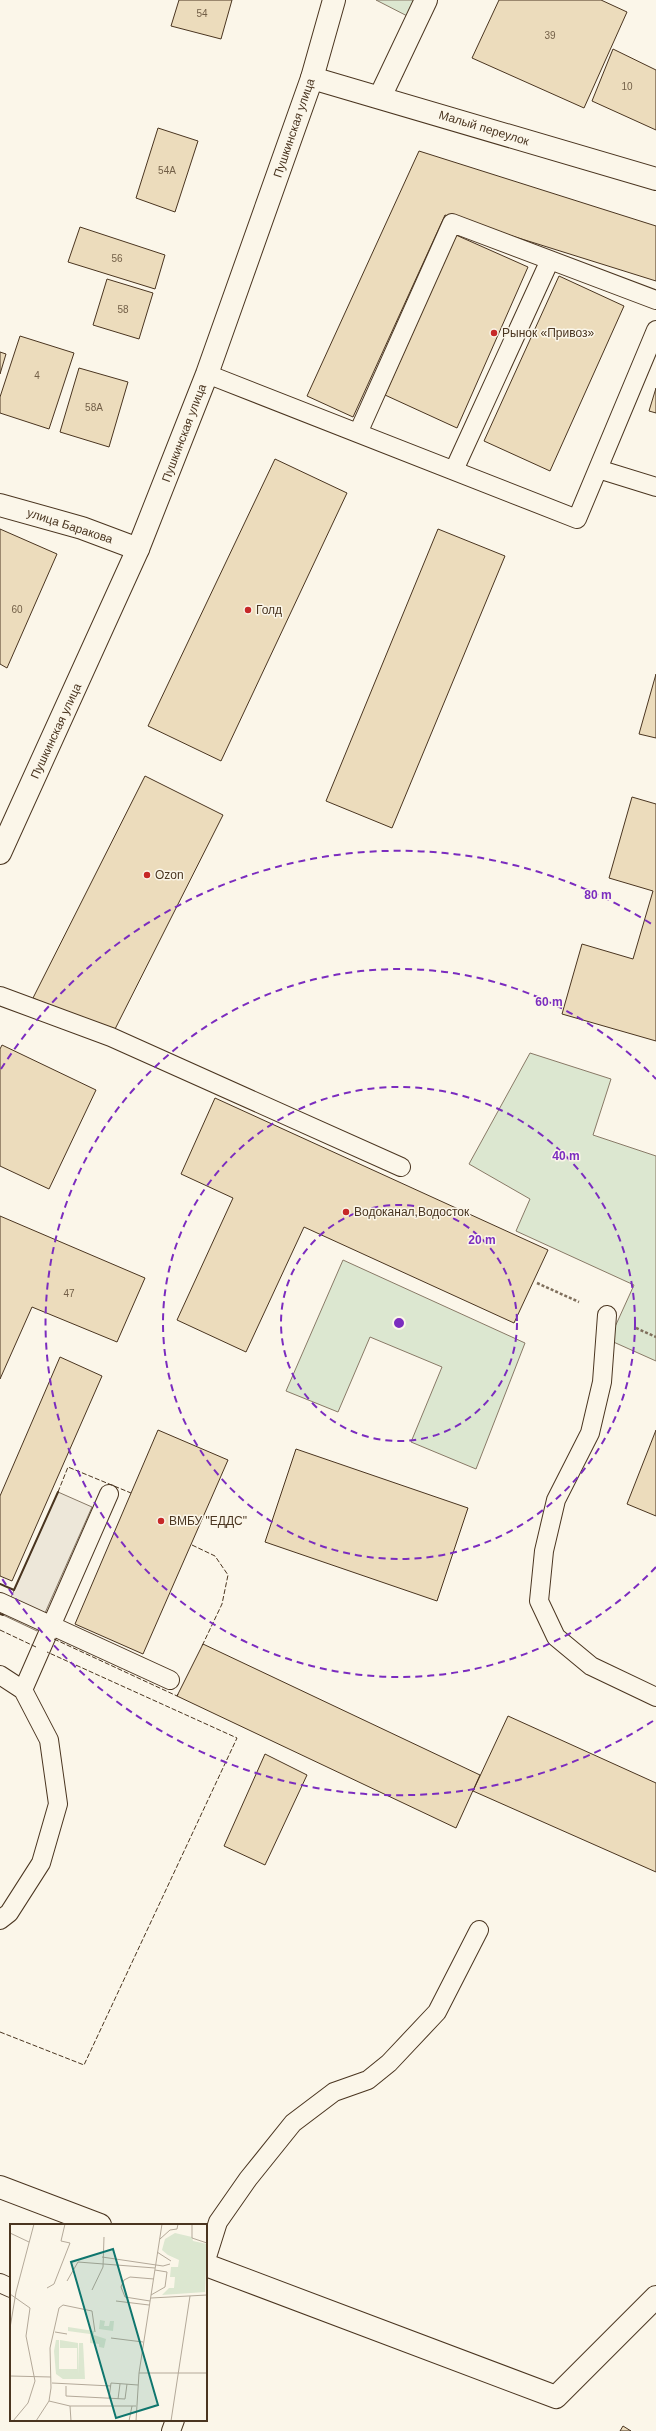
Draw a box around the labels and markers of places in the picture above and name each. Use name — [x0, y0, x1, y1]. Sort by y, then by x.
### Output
place label: Рынок «Привоз» — [502, 326, 594, 340]
marker: Рынок «Привоз» — [489, 328, 499, 338]
place label: Голд — [256, 603, 282, 617]
marker: Голд — [243, 605, 253, 615]
place label: Ozon — [155, 868, 184, 882]
marker: Ozon — [142, 870, 152, 880]
place label: Водоканал,Водосток — [354, 1205, 470, 1219]
marker: Водоканал,Водосток — [341, 1207, 351, 1217]
centre of rings — [392, 1316, 406, 1330]
place label: ВМБУ "ЕДДС" — [169, 1514, 247, 1528]
marker: ВМБУ "ЕДДС" — [156, 1516, 166, 1526]

